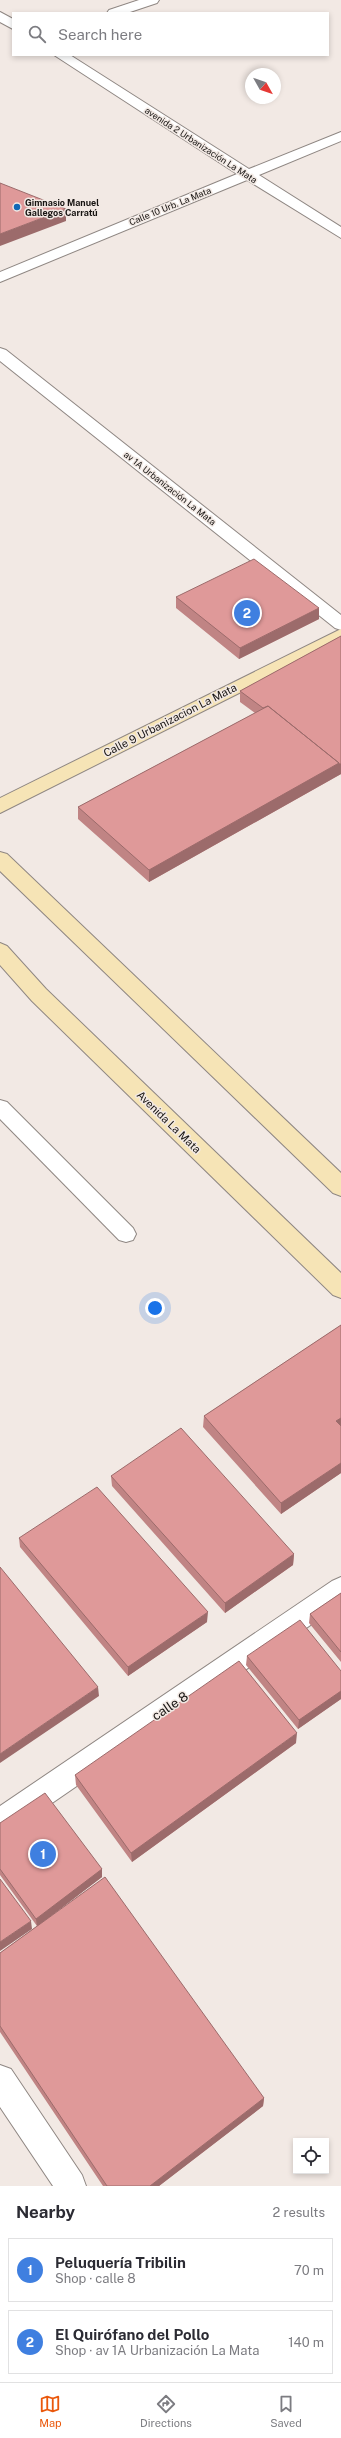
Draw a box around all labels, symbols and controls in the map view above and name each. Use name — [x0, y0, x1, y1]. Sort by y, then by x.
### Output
search box — [12, 12, 329, 56]
icon: search — [26, 23, 48, 45]
text: Search here — [58, 26, 142, 43]
north arrow — [245, 68, 281, 104]
street label: avenida 2 Urbanización La Mata — [143, 105, 259, 185]
street label: Calle 10 Urb. La Mata — [127, 185, 213, 227]
place label: Gimnasio Manuel Gallegos Carratú — [25, 197, 99, 218]
marker: Gimnasio Manuel Gallegos Carratú — [12, 202, 22, 212]
street label: av 1A Urbanización La Mata — [122, 449, 218, 527]
pin: 2 — [234, 598, 260, 628]
street label: Calle 9 Urbanizacion La Mata — [101, 681, 239, 759]
street label: Avenida La Mata — [135, 1089, 203, 1155]
your location — [145, 1298, 165, 1318]
street label: calle 8 — [149, 1688, 191, 1724]
pin: 1 — [30, 1839, 56, 1869]
map controls — [293, 2138, 329, 2174]
button: locate — [293, 2138, 329, 2174]
text: Nearby — [16, 2202, 75, 2222]
text: 2 results — [273, 2205, 325, 2220]
text: Peluquería Tribilin — [55, 2254, 186, 2271]
text: 1 — [27, 2263, 33, 2278]
text: 70 m — [294, 2263, 324, 2278]
text: Shop · calle 8 — [55, 2271, 136, 2286]
text: El Quirófano del Pollo — [55, 2326, 209, 2343]
text: 2 — [26, 2335, 34, 2350]
text: 140 m — [288, 2335, 324, 2350]
text: Shop · av 1A Urbanización La Mata — [55, 2343, 259, 2358]
tab: Map — [39, 2393, 62, 2429]
tab: Directions — [140, 2393, 192, 2429]
tab: Saved — [270, 2393, 302, 2429]

